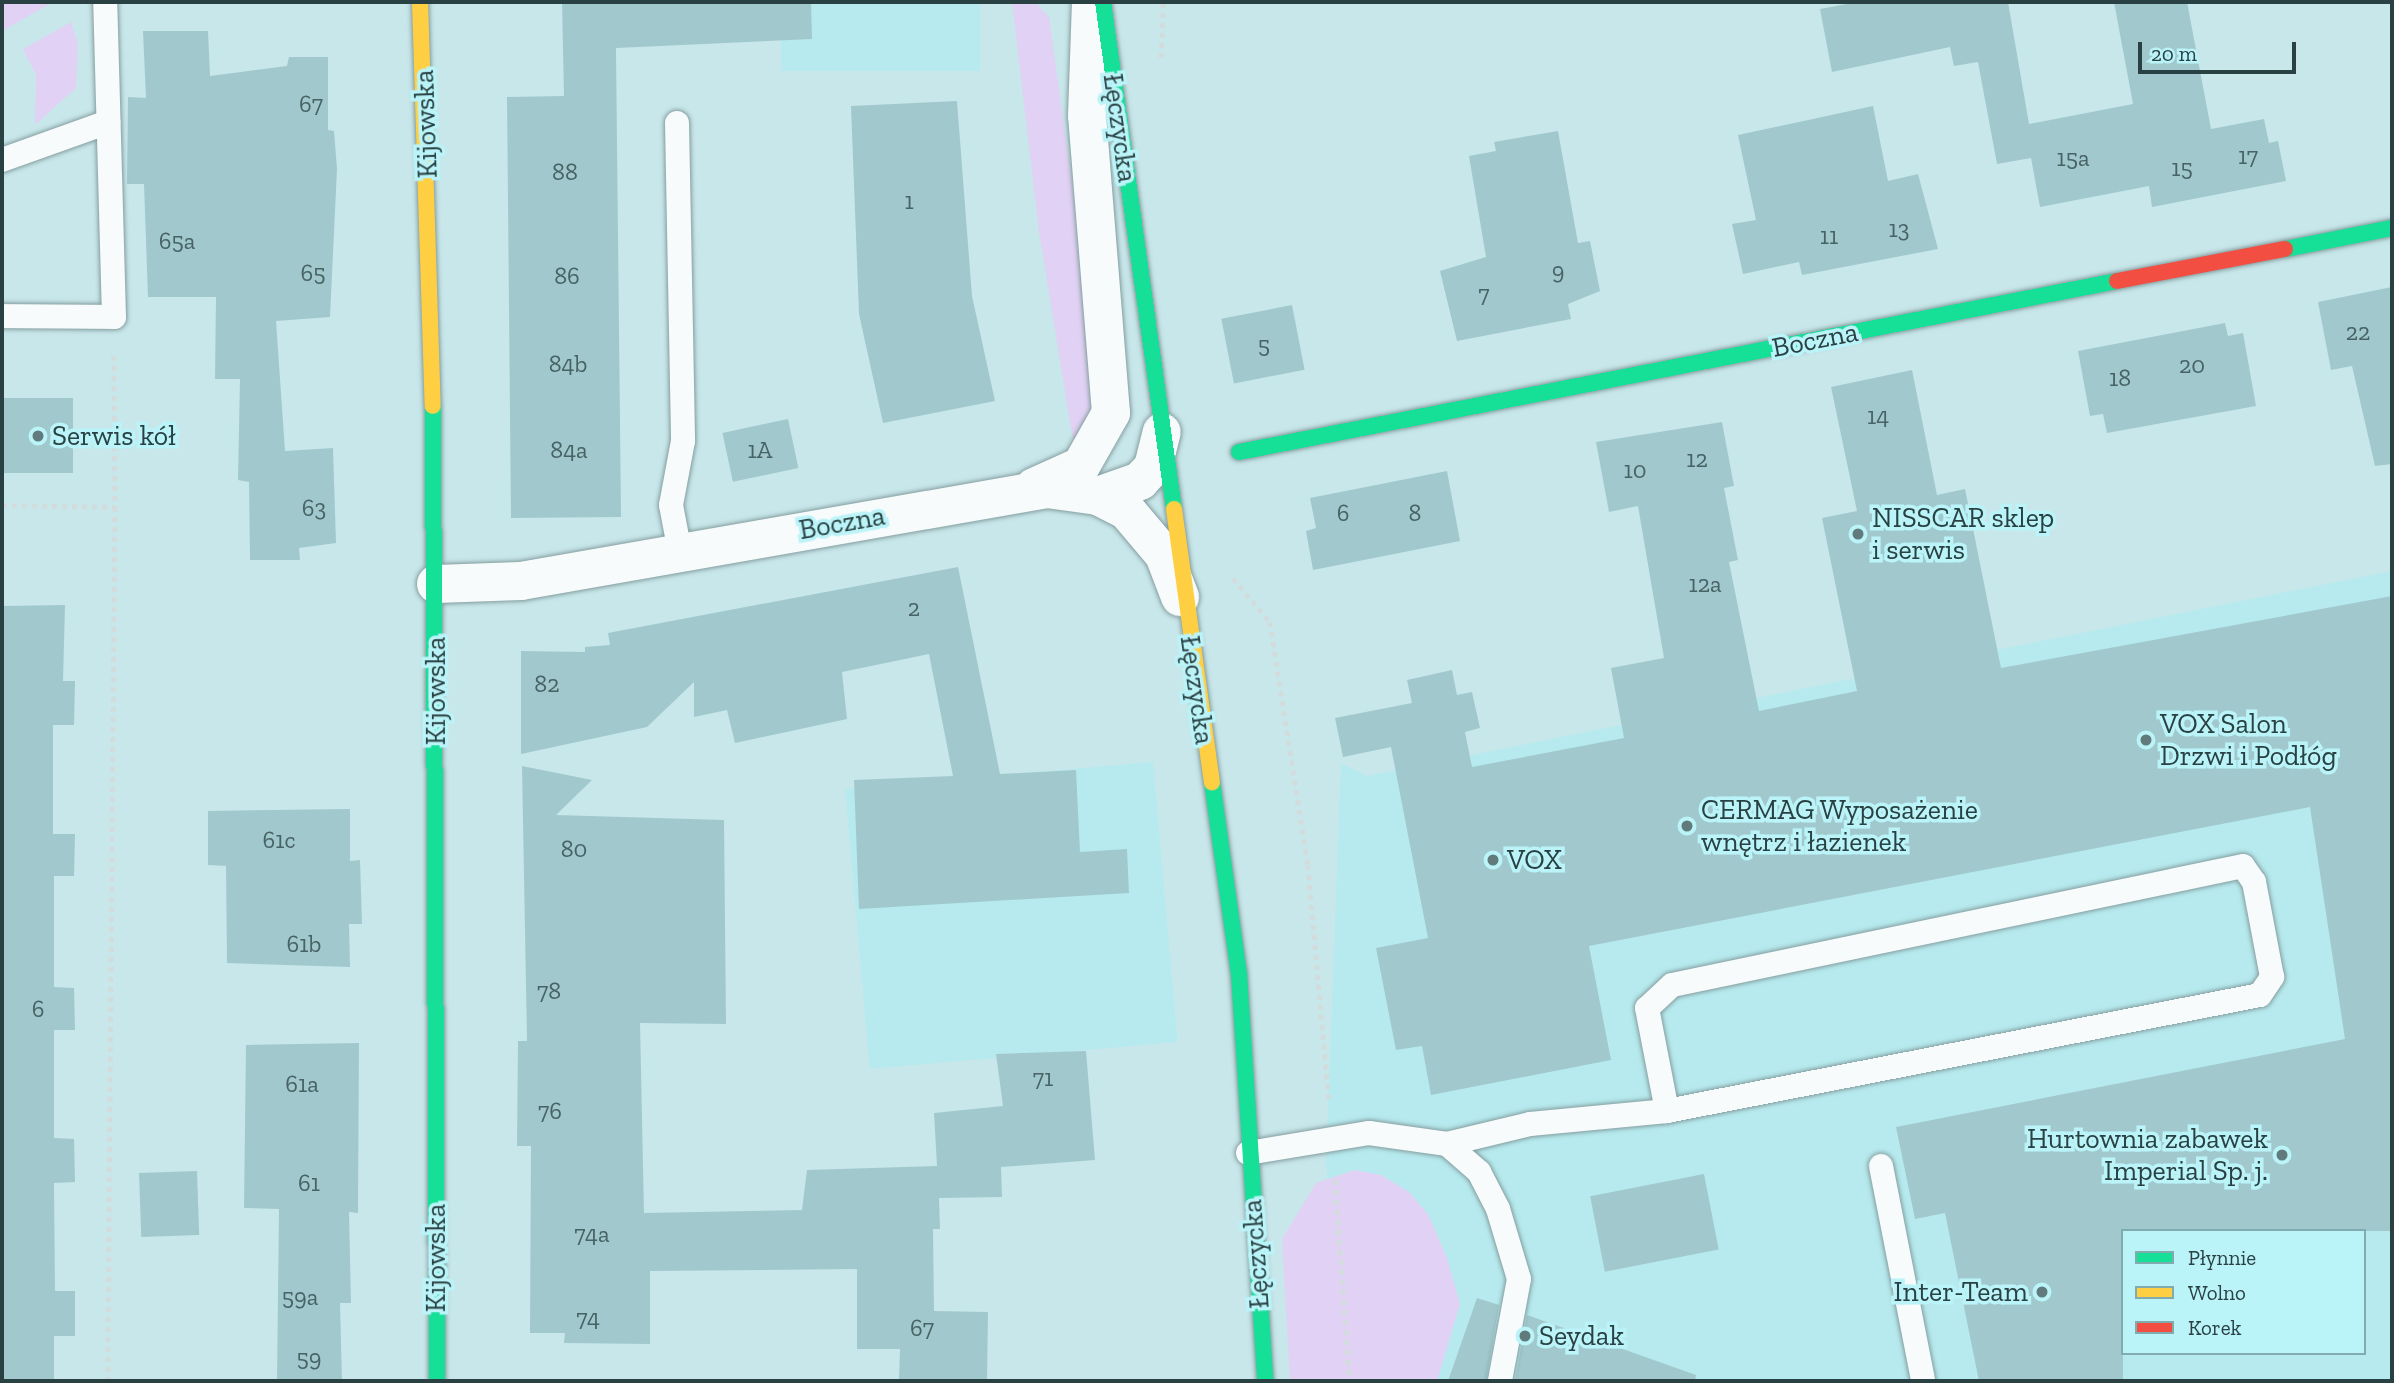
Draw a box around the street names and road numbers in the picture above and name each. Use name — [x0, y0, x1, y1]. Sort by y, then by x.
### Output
street label: Kijowska — [407, 69, 445, 179]
street label: Łęczycka — [1096, 72, 1144, 184]
street label: Boczna — [1769, 315, 1861, 365]
street label: Boczna — [796, 499, 888, 547]
street label: Łęczycka — [1173, 634, 1221, 746]
street label: Kijowska — [419, 637, 453, 745]
street label: Łęczycka — [1235, 1198, 1277, 1310]
street label: Kijowska — [419, 1204, 453, 1312]

